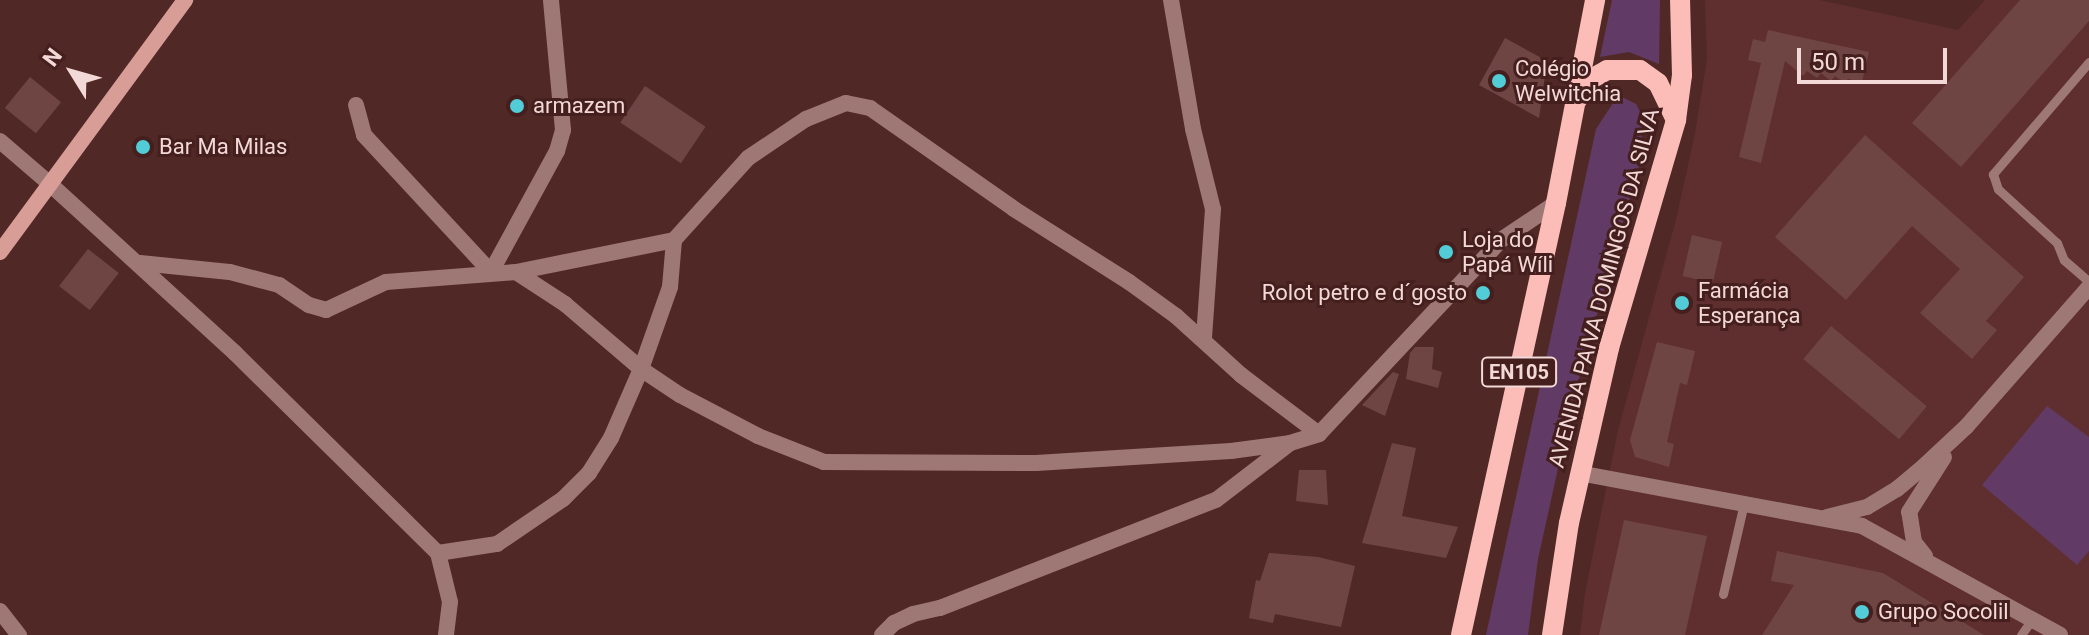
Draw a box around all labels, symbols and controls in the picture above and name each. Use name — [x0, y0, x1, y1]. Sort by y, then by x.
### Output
north arrow — [32, 32, 112, 112]
scale bar — [1801, 32, 1951, 82]
text: N — [38, 44, 67, 71]
text: 50 m — [1811, 48, 1865, 76]
place label: Colégio Welwitchia — [1515, 55, 1621, 106]
marker: Colégio Welwitchia — [1490, 72, 1508, 90]
place label: armazem — [533, 93, 625, 119]
marker: armazem — [508, 97, 526, 115]
street label: AVENIDA PAIVA DOMINGOS DA SILVA — [1543, 105, 1665, 471]
place label: Bar Ma Milas — [159, 134, 287, 160]
marker: Bar Ma Milas — [134, 138, 152, 156]
place label: Loja do Papá Wíli — [1462, 226, 1553, 278]
marker: Loja do Papá Wíli — [1437, 243, 1455, 261]
place label: Farmácia Esperança — [1698, 277, 1801, 328]
place label: Rolot petro e d´gosto — [1262, 280, 1467, 306]
marker: Rolot petro e d´gosto — [1474, 284, 1492, 302]
marker: Farmácia Esperança — [1673, 294, 1691, 312]
road number: EN105 — [1481, 356, 1557, 388]
place label: Grupo Socolil — [1878, 599, 2009, 625]
marker: Grupo Socolil — [1853, 603, 1871, 621]

